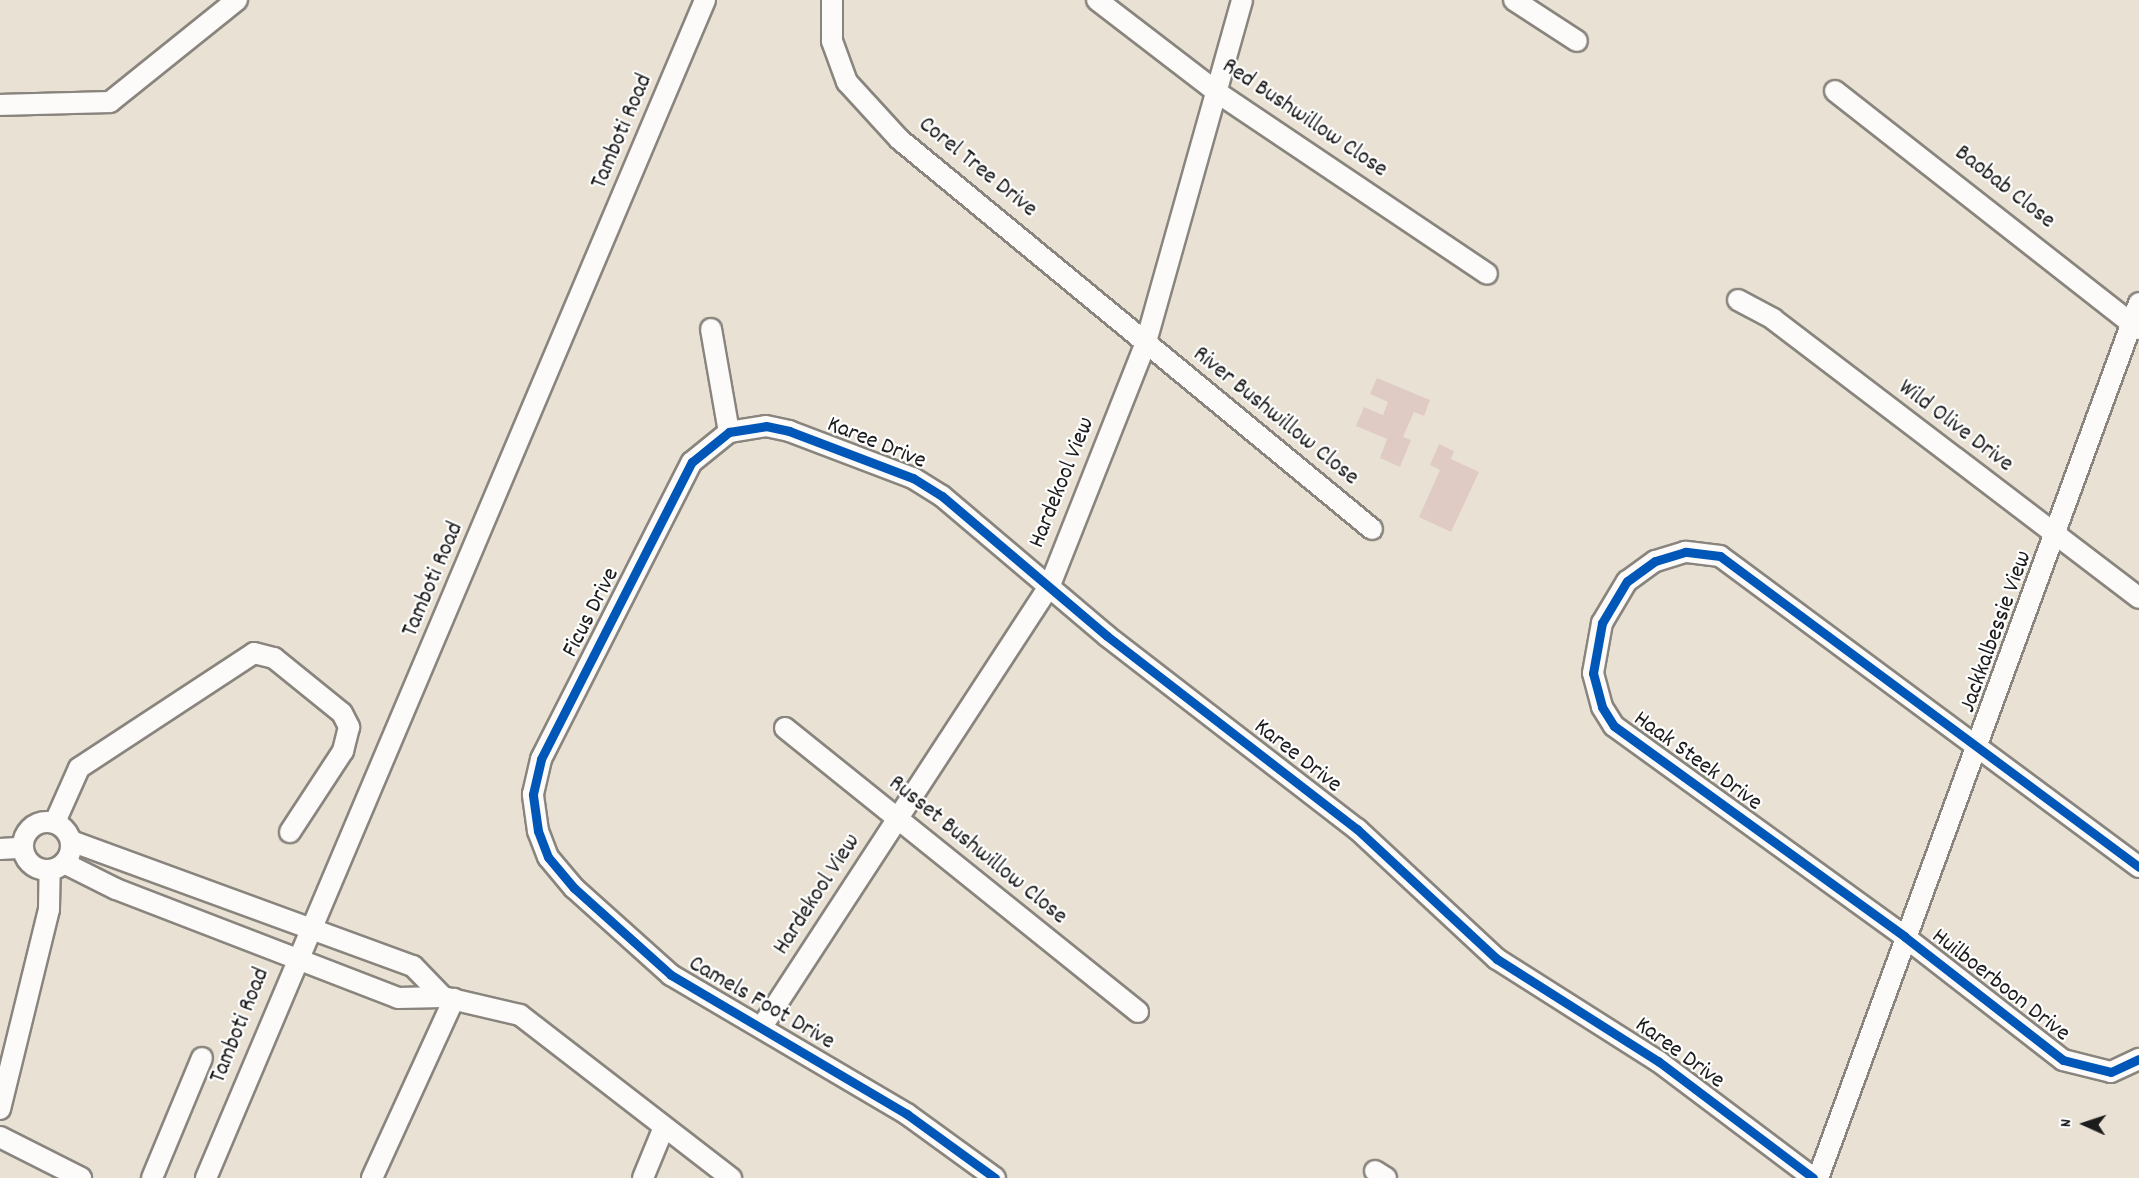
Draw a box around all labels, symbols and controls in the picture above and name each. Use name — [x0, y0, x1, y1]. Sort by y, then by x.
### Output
street label: Red Bushwillow Close — [1216, 53, 1392, 185]
street label: Tamboti Road — [586, 70, 660, 194]
street label: Corel Tree Drive — [912, 111, 1042, 225]
street label: Baobab Close — [1948, 140, 2060, 236]
street label: River Bushwillow Close — [1186, 341, 1364, 493]
street label: Wild Olive Drive — [1892, 374, 2018, 480]
street label: Karee Drive — [822, 411, 930, 477]
street label: Hardekool View — [1024, 413, 1102, 553]
street label: Tamboti Road — [397, 518, 471, 642]
street label: Jackkalbessie View — [1954, 547, 2040, 717]
street label: Ficus Drive — [557, 563, 627, 663]
street label: Haak Steek Drive — [1627, 706, 1767, 818]
street label: Karee Drive — [1247, 714, 1347, 800]
street label: Russet Bushwillow Close — [882, 770, 1072, 932]
street label: Hardekool View — [768, 829, 868, 961]
street label: Huilboerboon Drive — [1925, 923, 2075, 1049]
street label: Camels Foot Drive — [683, 950, 839, 1058]
street label: Tamboti Road — [205, 964, 277, 1088]
street label: Karee Drive — [1628, 1012, 1730, 1096]
north arrow — [2055, 1094, 2115, 1154]
text: N — [2055, 1118, 2078, 1128]

